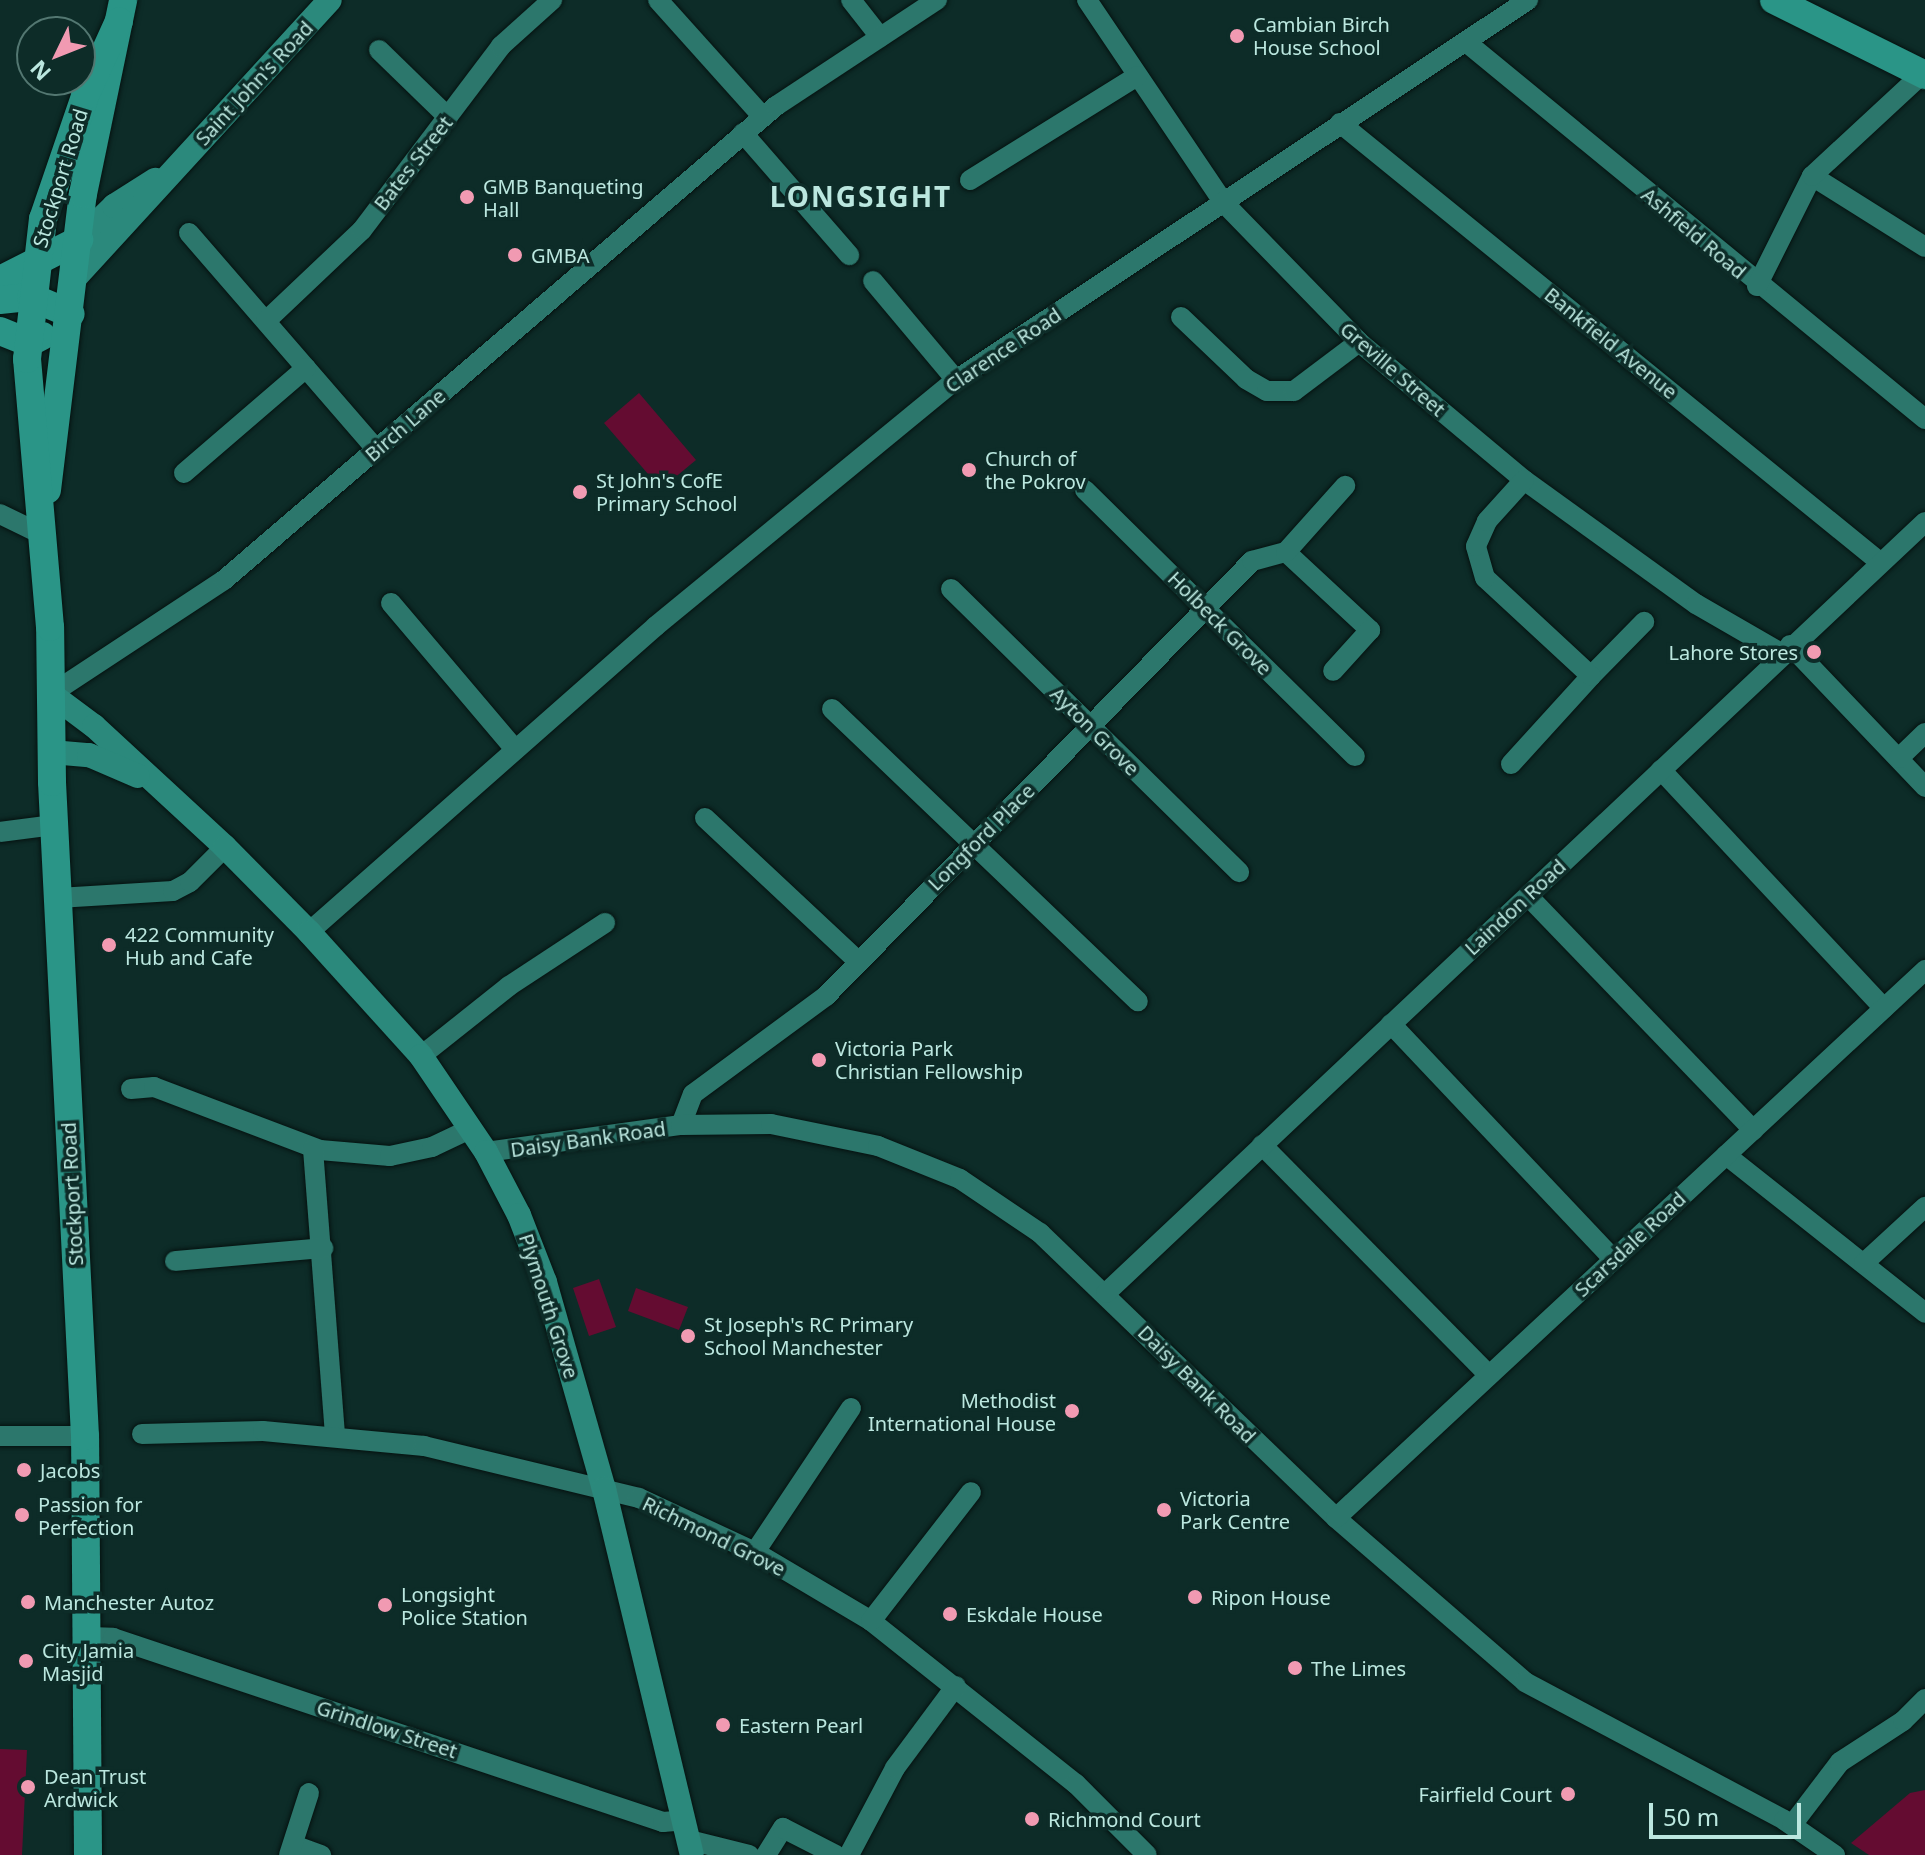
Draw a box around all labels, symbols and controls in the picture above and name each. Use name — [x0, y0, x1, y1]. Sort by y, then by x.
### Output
place label: Cambian Birch House School — [1253, 12, 1390, 59]
north arrow — [16, 16, 96, 96]
street label: Saint John's Road — [190, 16, 318, 150]
marker: Cambian Birch House School — [1228, 27, 1246, 45]
text: N — [23, 54, 57, 88]
street label: Stockport Road — [28, 106, 92, 250]
street label: Bates Street — [369, 111, 457, 215]
place label: GMB Banqueting Hall — [483, 174, 643, 221]
district label: LONGSIGHT — [770, 179, 952, 213]
street label: Ashfield Road — [1637, 182, 1751, 284]
marker: GMB Banqueting Hall — [458, 188, 476, 206]
place label: GMBA — [531, 243, 589, 267]
marker: GMBA — [506, 246, 524, 264]
street label: Bankfield Avenue — [1540, 282, 1682, 404]
street label: Clarence Road — [940, 302, 1066, 398]
street label: Greville Street — [1336, 317, 1450, 421]
street label: Birch Lane — [360, 384, 450, 466]
place label: Church of the Pokrov — [985, 446, 1086, 493]
marker: Church of the Pokrov — [960, 461, 978, 479]
place label: St John's CofE Primary School — [596, 468, 737, 515]
marker: St John's CofE Primary School — [571, 483, 589, 501]
street label: Holbeck Grove — [1163, 566, 1277, 680]
place label: Lahore Stores — [1668, 640, 1798, 664]
marker: Lahore Stores — [1805, 643, 1823, 661]
street label: Ayton Grove — [1046, 682, 1144, 780]
street label: Longford Place — [923, 779, 1039, 895]
street label: Laindon Road — [1460, 854, 1570, 960]
place label: 422 Community Hub and Cafe — [125, 922, 274, 969]
marker: 422 Community Hub and Cafe — [100, 936, 118, 954]
place label: Victoria Park Christian Fellowship — [835, 1036, 1023, 1083]
marker: Victoria Park Christian Fellowship — [810, 1051, 828, 1069]
street label: Daisy Bank Road — [509, 1116, 667, 1162]
street label: Stockport Road — [56, 1122, 88, 1266]
street label: Scarsdale Road — [1570, 1187, 1690, 1301]
street label: Plymouth Grove — [514, 1231, 584, 1381]
place label: St Joseph's RC Primary School Manchester — [704, 1312, 913, 1359]
street label: Daisy Bank Road — [1133, 1320, 1261, 1448]
marker: St Joseph's RC Primary School Manchester — [679, 1327, 697, 1345]
place label: Methodist International House — [868, 1388, 1056, 1435]
marker: Methodist International House — [1063, 1402, 1081, 1420]
place label: Jacobs — [40, 1458, 100, 1482]
marker: Jacobs — [15, 1461, 33, 1479]
place label: Victoria Park Centre — [1180, 1486, 1290, 1533]
street label: Richmond Grove — [639, 1491, 789, 1581]
place label: Passion for Perfection — [38, 1492, 143, 1539]
marker: Victoria Park Centre — [1155, 1501, 1173, 1519]
marker: Passion for Perfection — [13, 1506, 31, 1524]
place label: Longsight Police Station — [401, 1582, 528, 1629]
place label: Ripon House — [1211, 1585, 1331, 1609]
marker: Ripon House — [1186, 1588, 1204, 1606]
place label: Manchester Autoz — [44, 1590, 214, 1614]
marker: Manchester Autoz — [19, 1593, 37, 1611]
marker: Longsight Police Station — [376, 1596, 394, 1614]
place label: Eskdale House — [966, 1602, 1103, 1626]
marker: Eskdale House — [941, 1605, 959, 1623]
place label: City Jamia Masjid — [42, 1638, 134, 1685]
marker: City Jamia Masjid — [17, 1652, 35, 1670]
place label: The Limes — [1311, 1656, 1406, 1680]
marker: The Limes — [1286, 1659, 1304, 1677]
street label: Grindlow Street — [314, 1695, 460, 1763]
place label: Eastern Pearl — [739, 1713, 863, 1737]
marker: Eastern Pearl — [714, 1716, 732, 1734]
place label: Dean Trust Ardwick — [44, 1764, 146, 1811]
marker: Dean Trust Ardwick — [19, 1778, 37, 1796]
place label: Fairfield Court — [1418, 1782, 1552, 1806]
marker: Fairfield Court — [1559, 1785, 1577, 1803]
scale bar — [1653, 1787, 1805, 1837]
text: 50 m — [1663, 1800, 1719, 1833]
place label: Richmond Court — [1048, 1807, 1201, 1831]
marker: Richmond Court — [1023, 1810, 1041, 1828]

